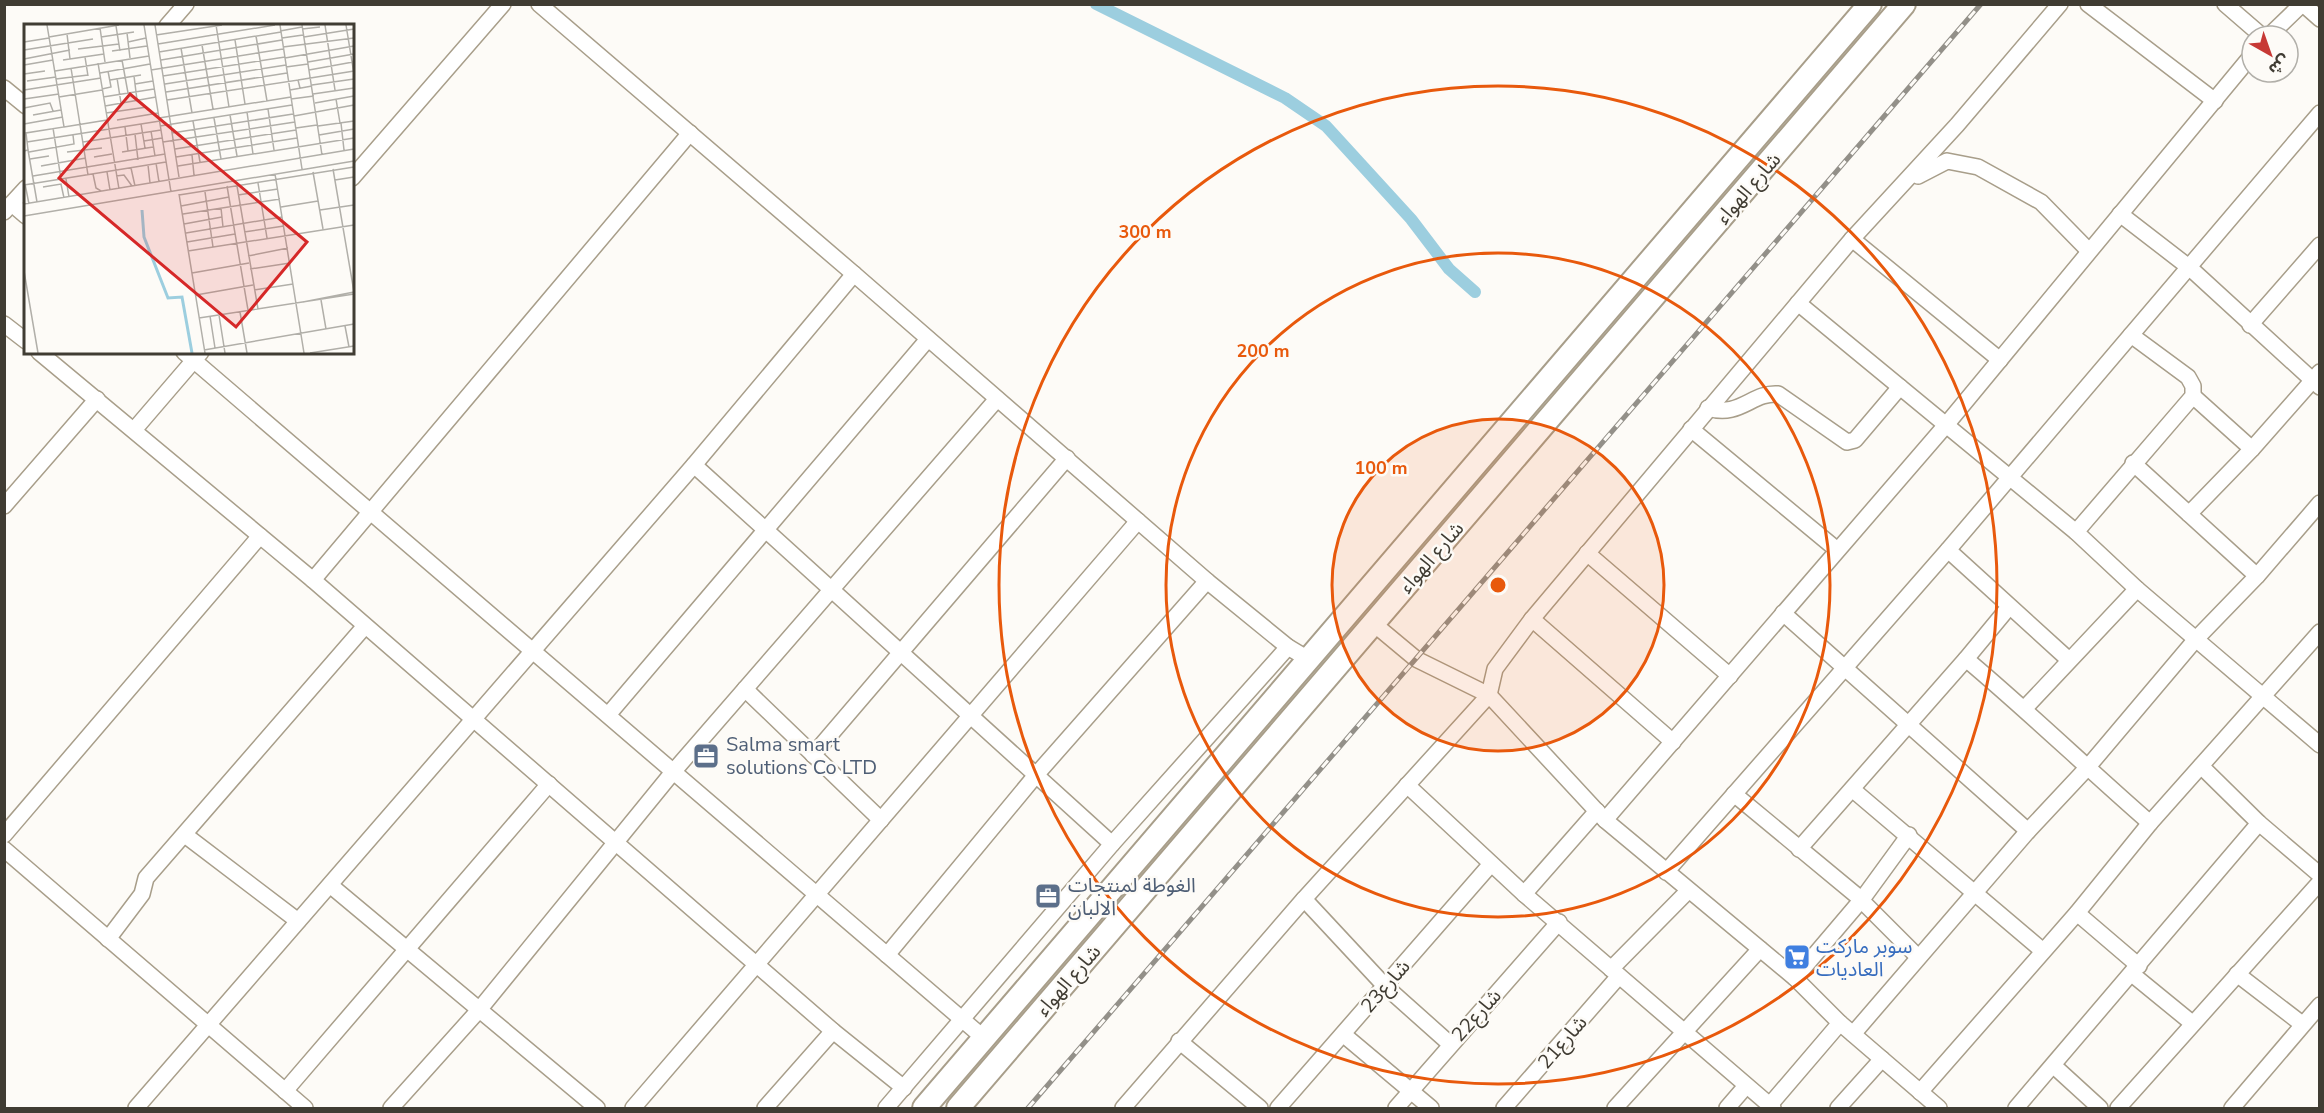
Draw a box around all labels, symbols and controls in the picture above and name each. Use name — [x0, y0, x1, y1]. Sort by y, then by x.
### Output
inset map — [24, 24, 354, 354]
north arrow — [2240, 24, 2300, 84]
text: ش — [2263, 49, 2294, 80]
street label: شارع الهواء — [1710, 147, 1788, 231]
text: 300 m — [1118, 220, 1172, 244]
text: 200 m — [1236, 339, 1290, 363]
text: 100 m — [1354, 456, 1408, 480]
street label: شارع الهواء — [1393, 516, 1471, 600]
centre of rings — [1488, 575, 1508, 595]
place label: Salma smart solutions Co LTD — [726, 731, 877, 781]
office icon: Salma smart solutions Co LTD — [691, 741, 721, 771]
place label: الغوطة لمنتجات الالبان — [1068, 872, 1196, 922]
office icon: الغوطة لمنتجات الالبان — [1033, 881, 1063, 911]
place label: سوبر ماركت العاديات — [1816, 933, 1913, 983]
street label: شارع الهواء — [1030, 939, 1108, 1023]
supermarket icon: سوبر ماركت العاديات — [1782, 942, 1812, 972]
street label: شارع23 — [1355, 954, 1417, 1020]
street label: شارع22 — [1445, 983, 1508, 1048]
street label: شارع21 — [1532, 1010, 1594, 1076]

